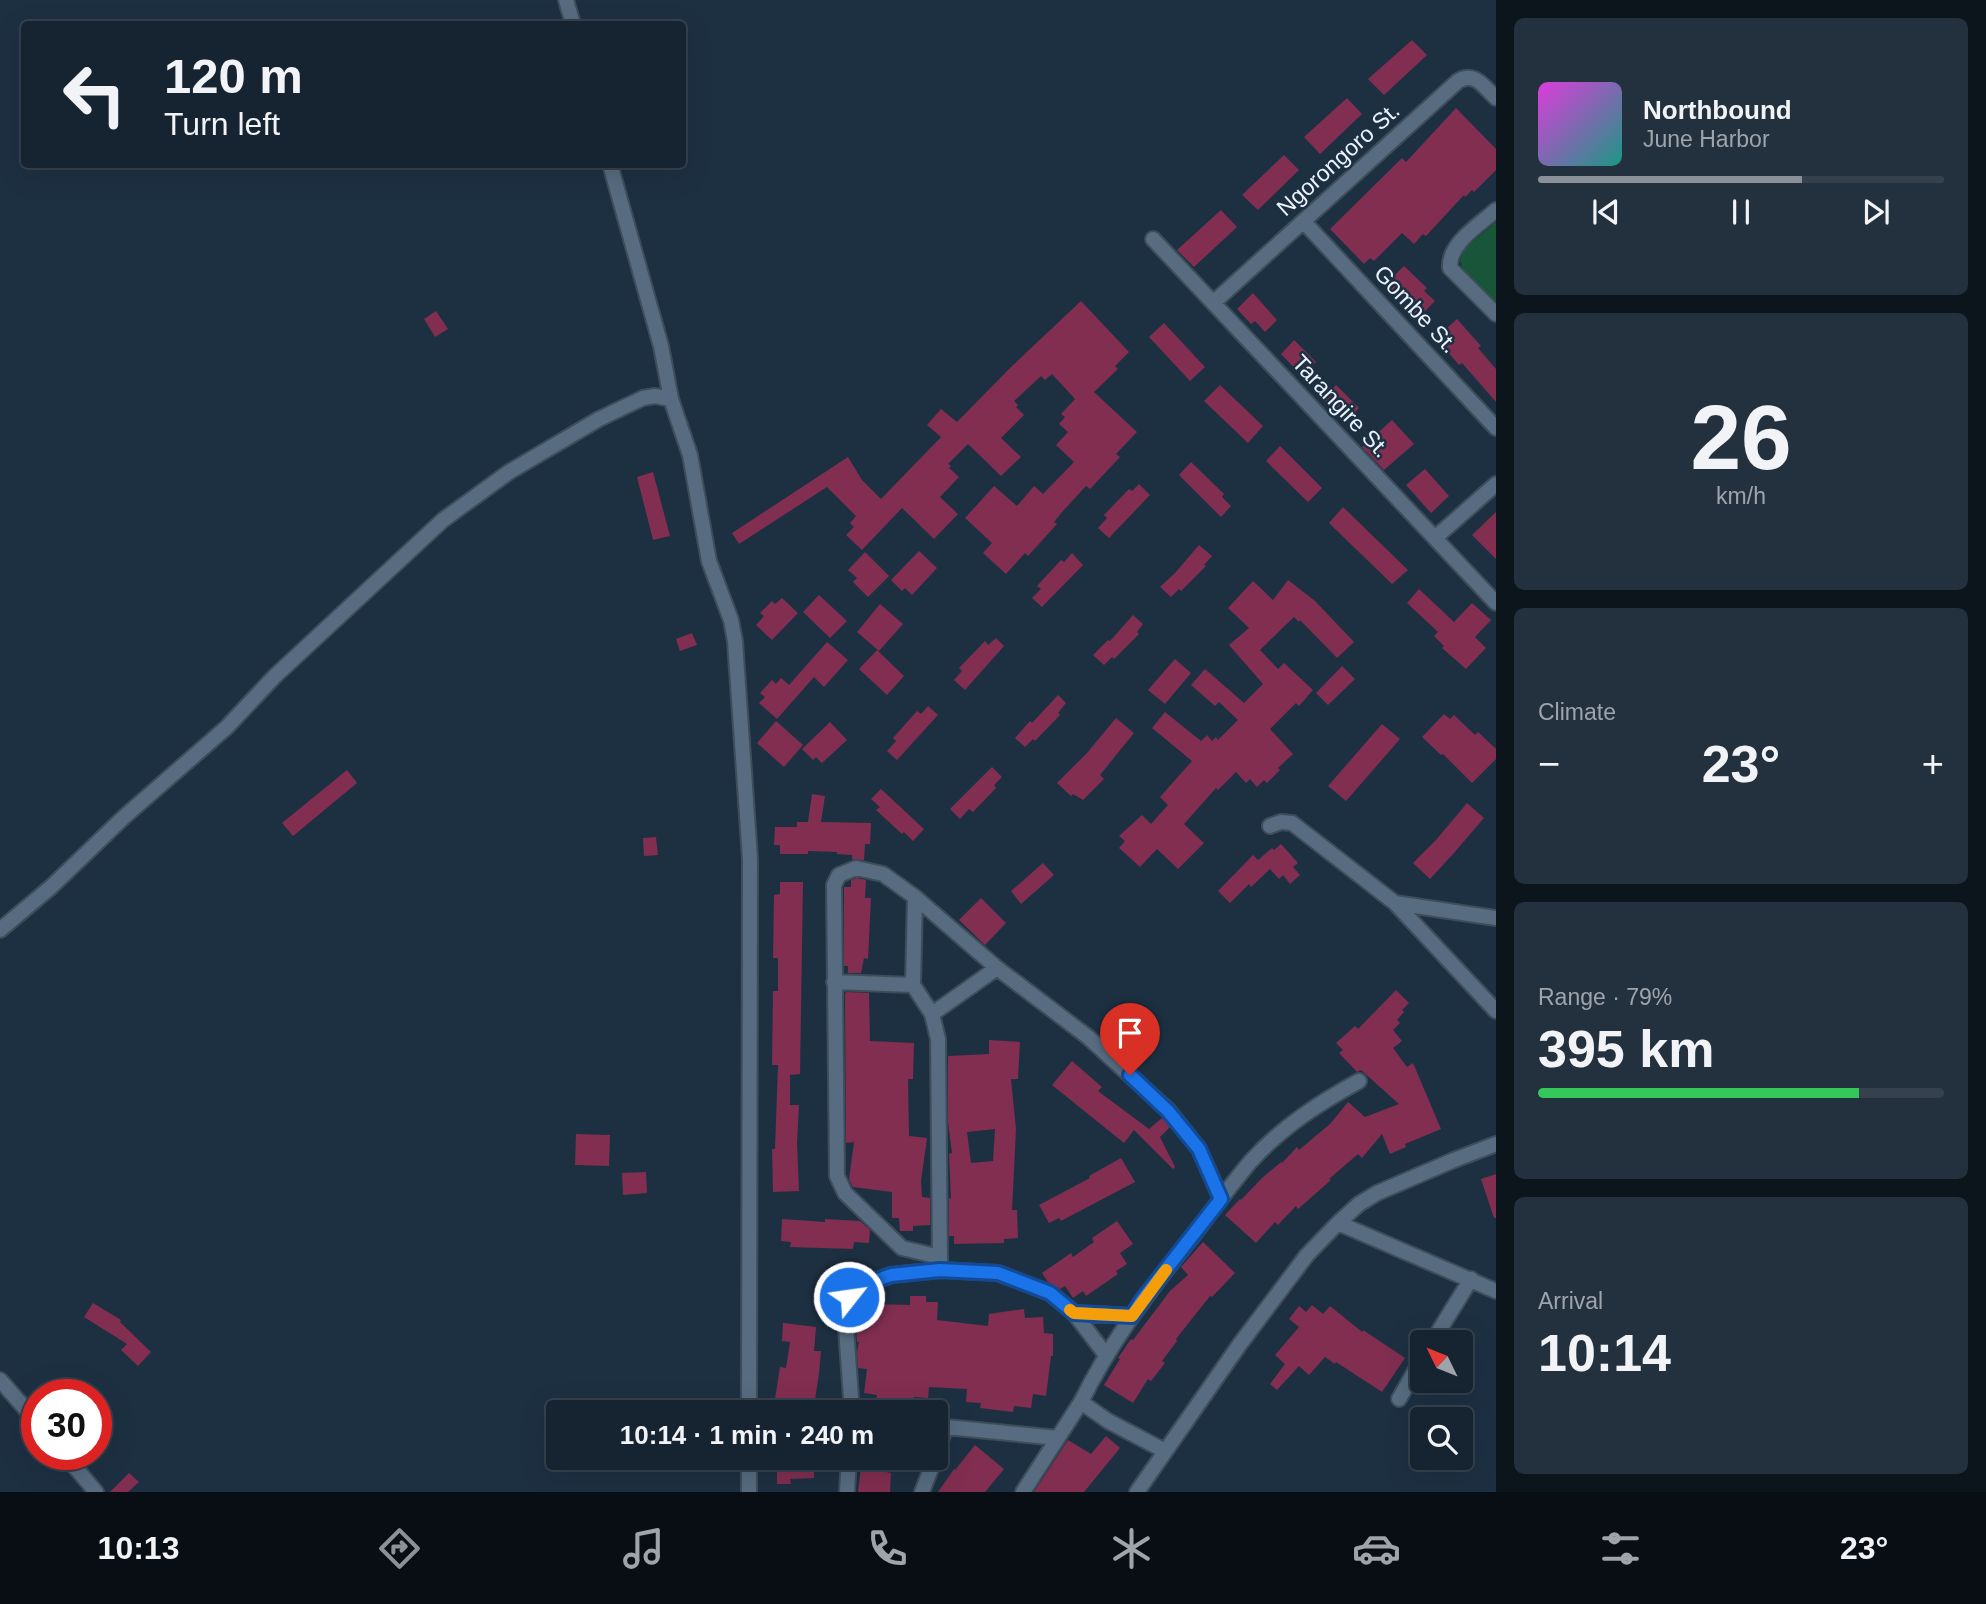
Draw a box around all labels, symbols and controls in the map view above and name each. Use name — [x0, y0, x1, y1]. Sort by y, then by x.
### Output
icon: left — [49, 49, 140, 140]
text: 120 m — [164, 49, 303, 103]
text: Northbound — [1643, 95, 1792, 125]
street label: Ngorongoro St. — [1271, 97, 1405, 221]
text: Turn left — [164, 106, 280, 142]
text: June Harbor — [1643, 126, 1770, 152]
icon: previous — [1587, 193, 1625, 231]
icon: pause — [1722, 193, 1760, 231]
icon: next — [1857, 193, 1895, 231]
street label: Gombe St. — [1369, 260, 1463, 358]
street label: Tarangire St. — [1287, 349, 1395, 463]
text: 26 — [1690, 387, 1792, 488]
text: km/h — [1716, 483, 1766, 509]
text: Climate — [1538, 699, 1616, 725]
text: 23° — [1702, 735, 1780, 793]
text: − — [1538, 743, 1560, 785]
text: + — [1922, 743, 1944, 785]
text: Range · 79% — [1538, 984, 1672, 1010]
pin — [1100, 1003, 1160, 1075]
icon: arrive — [1111, 1014, 1149, 1052]
text: 395 km — [1538, 1020, 1714, 1078]
position arrow — [812, 1260, 886, 1334]
text: Arrival — [1538, 1288, 1603, 1314]
text: 10:14 — [1538, 1324, 1671, 1382]
north arrow — [1410, 1330, 1474, 1393]
map controls — [1410, 1330, 1473, 1470]
speed limit sign: 30 — [21, 1379, 112, 1470]
button: search — [1410, 1407, 1473, 1470]
text: 10:14 · 1 min · 240 m — [620, 1420, 874, 1450]
icon: directions — [375, 1524, 424, 1573]
icon: music — [619, 1524, 668, 1573]
icon: phone — [863, 1524, 912, 1573]
icon: climate — [1107, 1524, 1156, 1573]
icon: car — [1352, 1524, 1401, 1573]
icon: filters — [1596, 1524, 1645, 1573]
text: 10:13 — [98, 1530, 179, 1566]
text: 23° — [1840, 1530, 1888, 1566]

